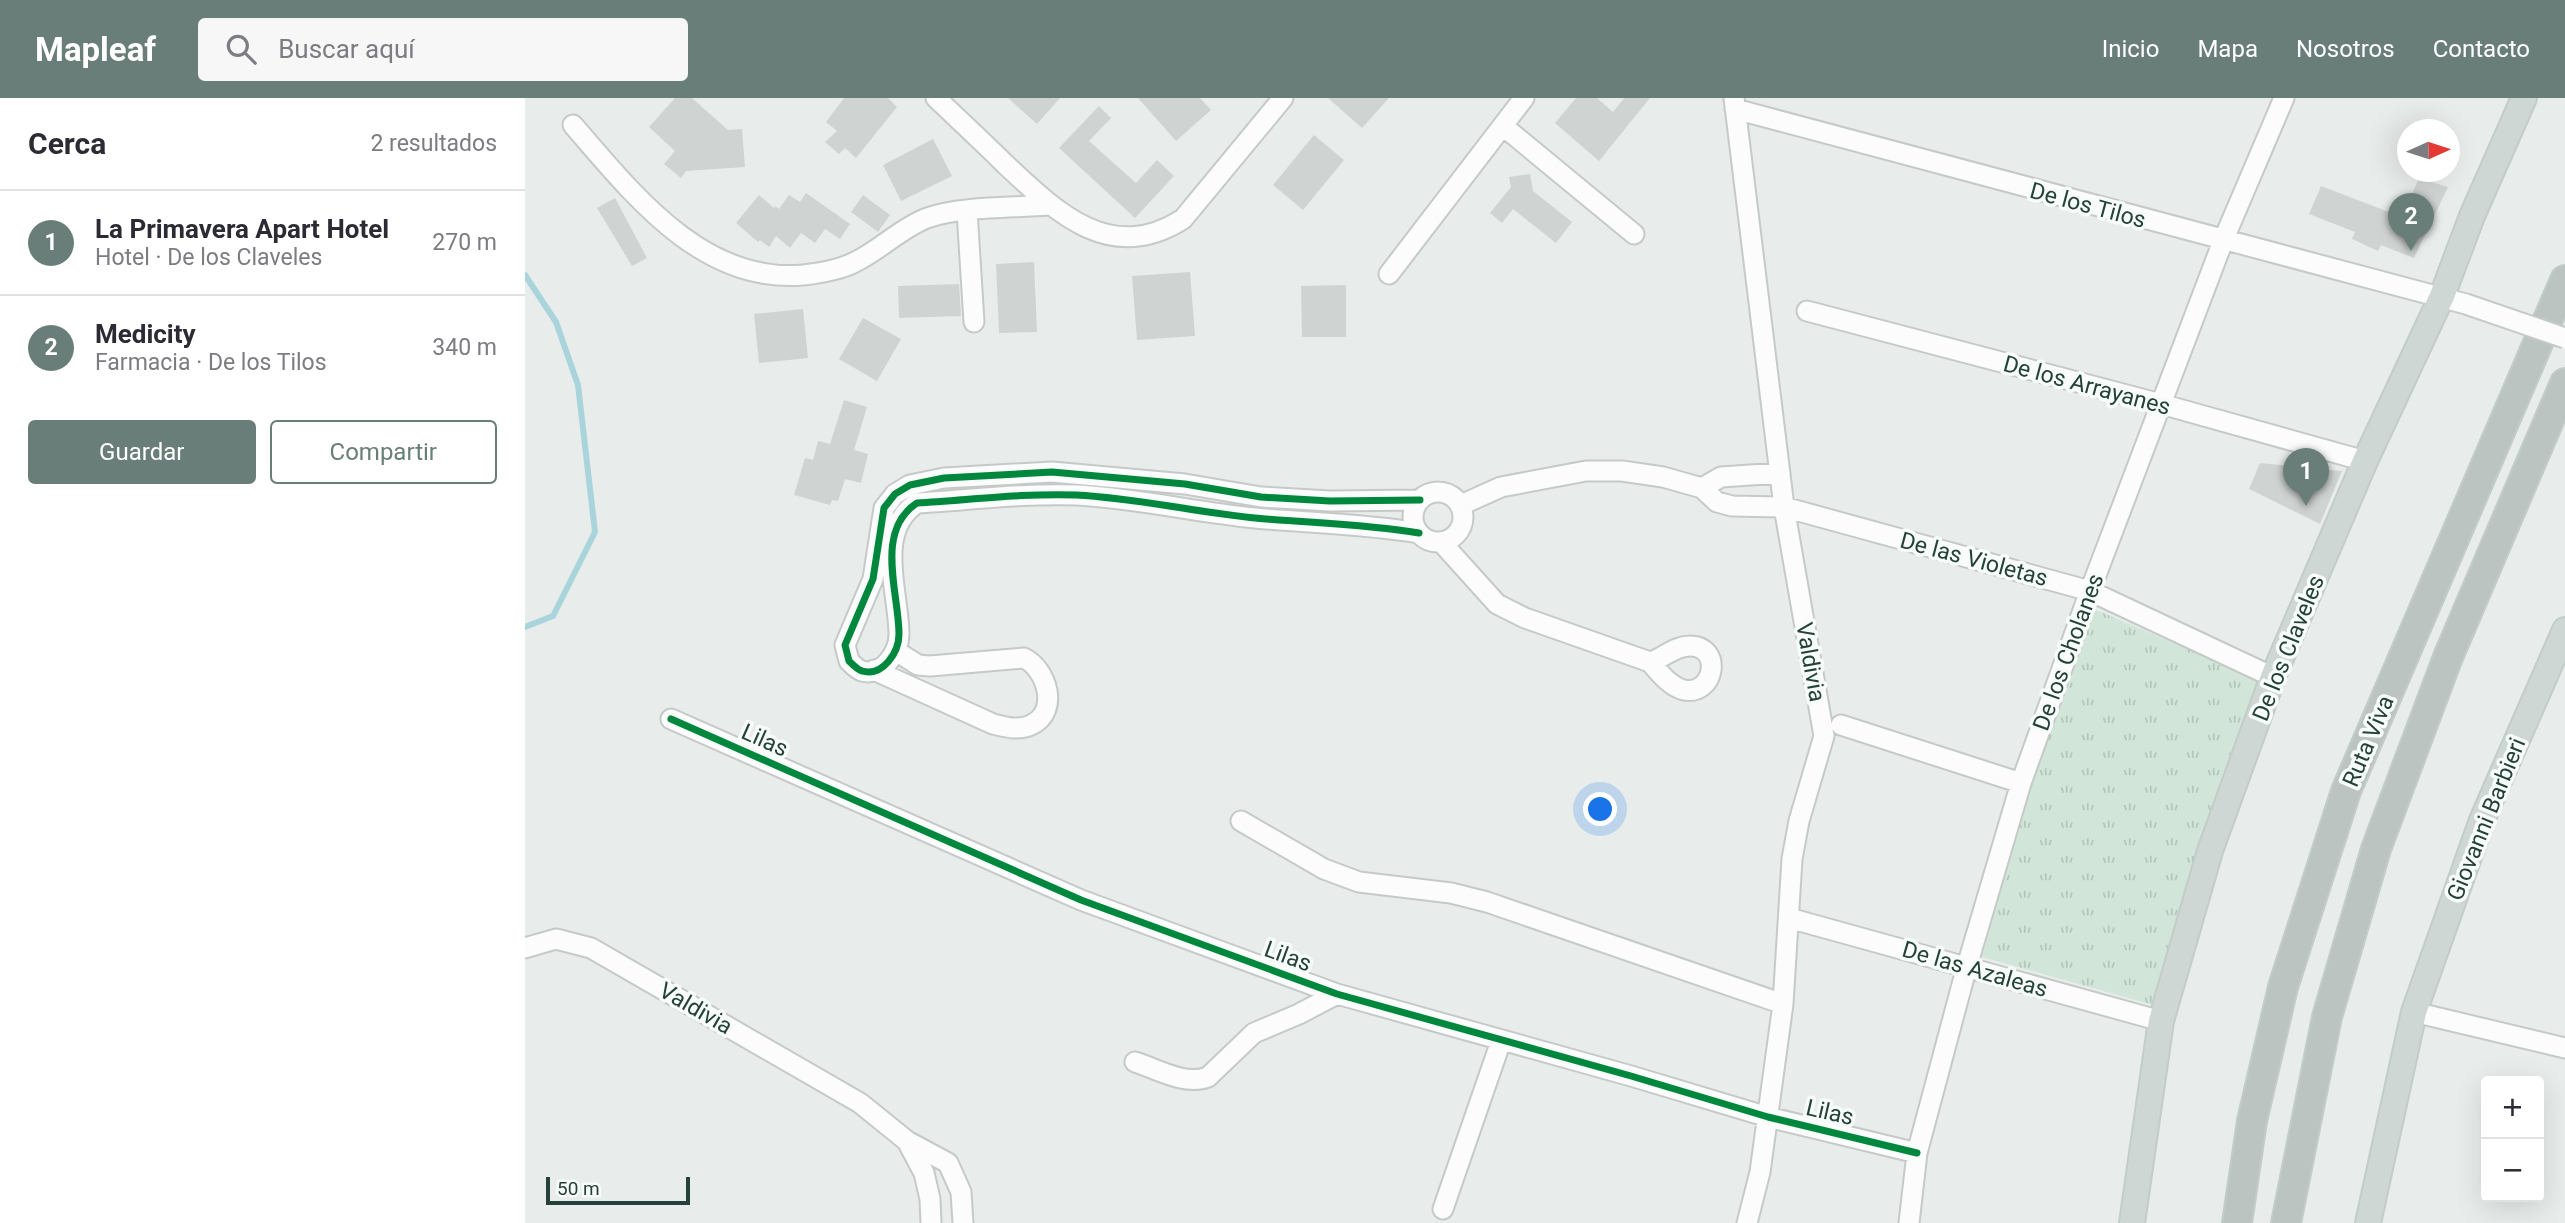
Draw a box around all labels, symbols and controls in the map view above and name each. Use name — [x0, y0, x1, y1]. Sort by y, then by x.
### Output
search box — [198, 18, 688, 81]
text: Mapleaf — [35, 30, 156, 69]
icon: search — [222, 30, 260, 68]
text: Buscar aquí — [278, 34, 415, 64]
text: Inicio — [2102, 35, 2159, 63]
text: Mapa — [2197, 35, 2258, 63]
text: Nosotros — [2296, 35, 2395, 63]
text: Contacto — [2433, 35, 2530, 63]
north arrow — [2397, 119, 2460, 182]
text: Cerca — [28, 126, 106, 161]
text: 2 resultados — [370, 130, 497, 157]
street label: De los Tilos — [2027, 177, 2149, 234]
pin: 2 — [2388, 193, 2434, 251]
text: La Primavera Apart Hotel — [95, 214, 389, 244]
text: 1 — [44, 229, 58, 256]
text: 270 m — [432, 229, 497, 256]
text: Hotel · De los Claveles — [95, 244, 322, 271]
text: Medicity — [95, 319, 196, 349]
text: 2 — [44, 334, 58, 361]
text: 340 m — [432, 334, 497, 361]
text: Farmacia · De los Tilos — [95, 349, 327, 376]
street label: De los Arrayanes — [2000, 350, 2173, 421]
button: Guardar — [28, 420, 256, 484]
button: Compartir — [270, 420, 497, 484]
pin: 1 — [2283, 448, 2329, 506]
street label: De las Violetas — [1897, 527, 2051, 592]
street label: De los Cholanes — [2028, 570, 2109, 734]
street label: De los Claveles — [2247, 571, 2330, 725]
street label: Valdivia — [1790, 620, 1831, 704]
street label: Ruta Viva — [2337, 692, 2400, 791]
street label: Lilas — [737, 718, 792, 763]
street label: Giovanni Barbieri — [2442, 734, 2531, 905]
your location — [1583, 792, 1617, 826]
street label: Lilas — [1261, 936, 1315, 977]
street label: De las Azaleas — [1899, 936, 2051, 1003]
street label: Valdivia — [654, 977, 737, 1040]
map controls — [2481, 1076, 2544, 1202]
button: + — [2481, 1076, 2544, 1139]
street label: Lilas — [1803, 1094, 1856, 1131]
button: − — [2481, 1139, 2544, 1202]
scale bar — [546, 1174, 689, 1206]
text: 50 m — [557, 1177, 600, 1200]

